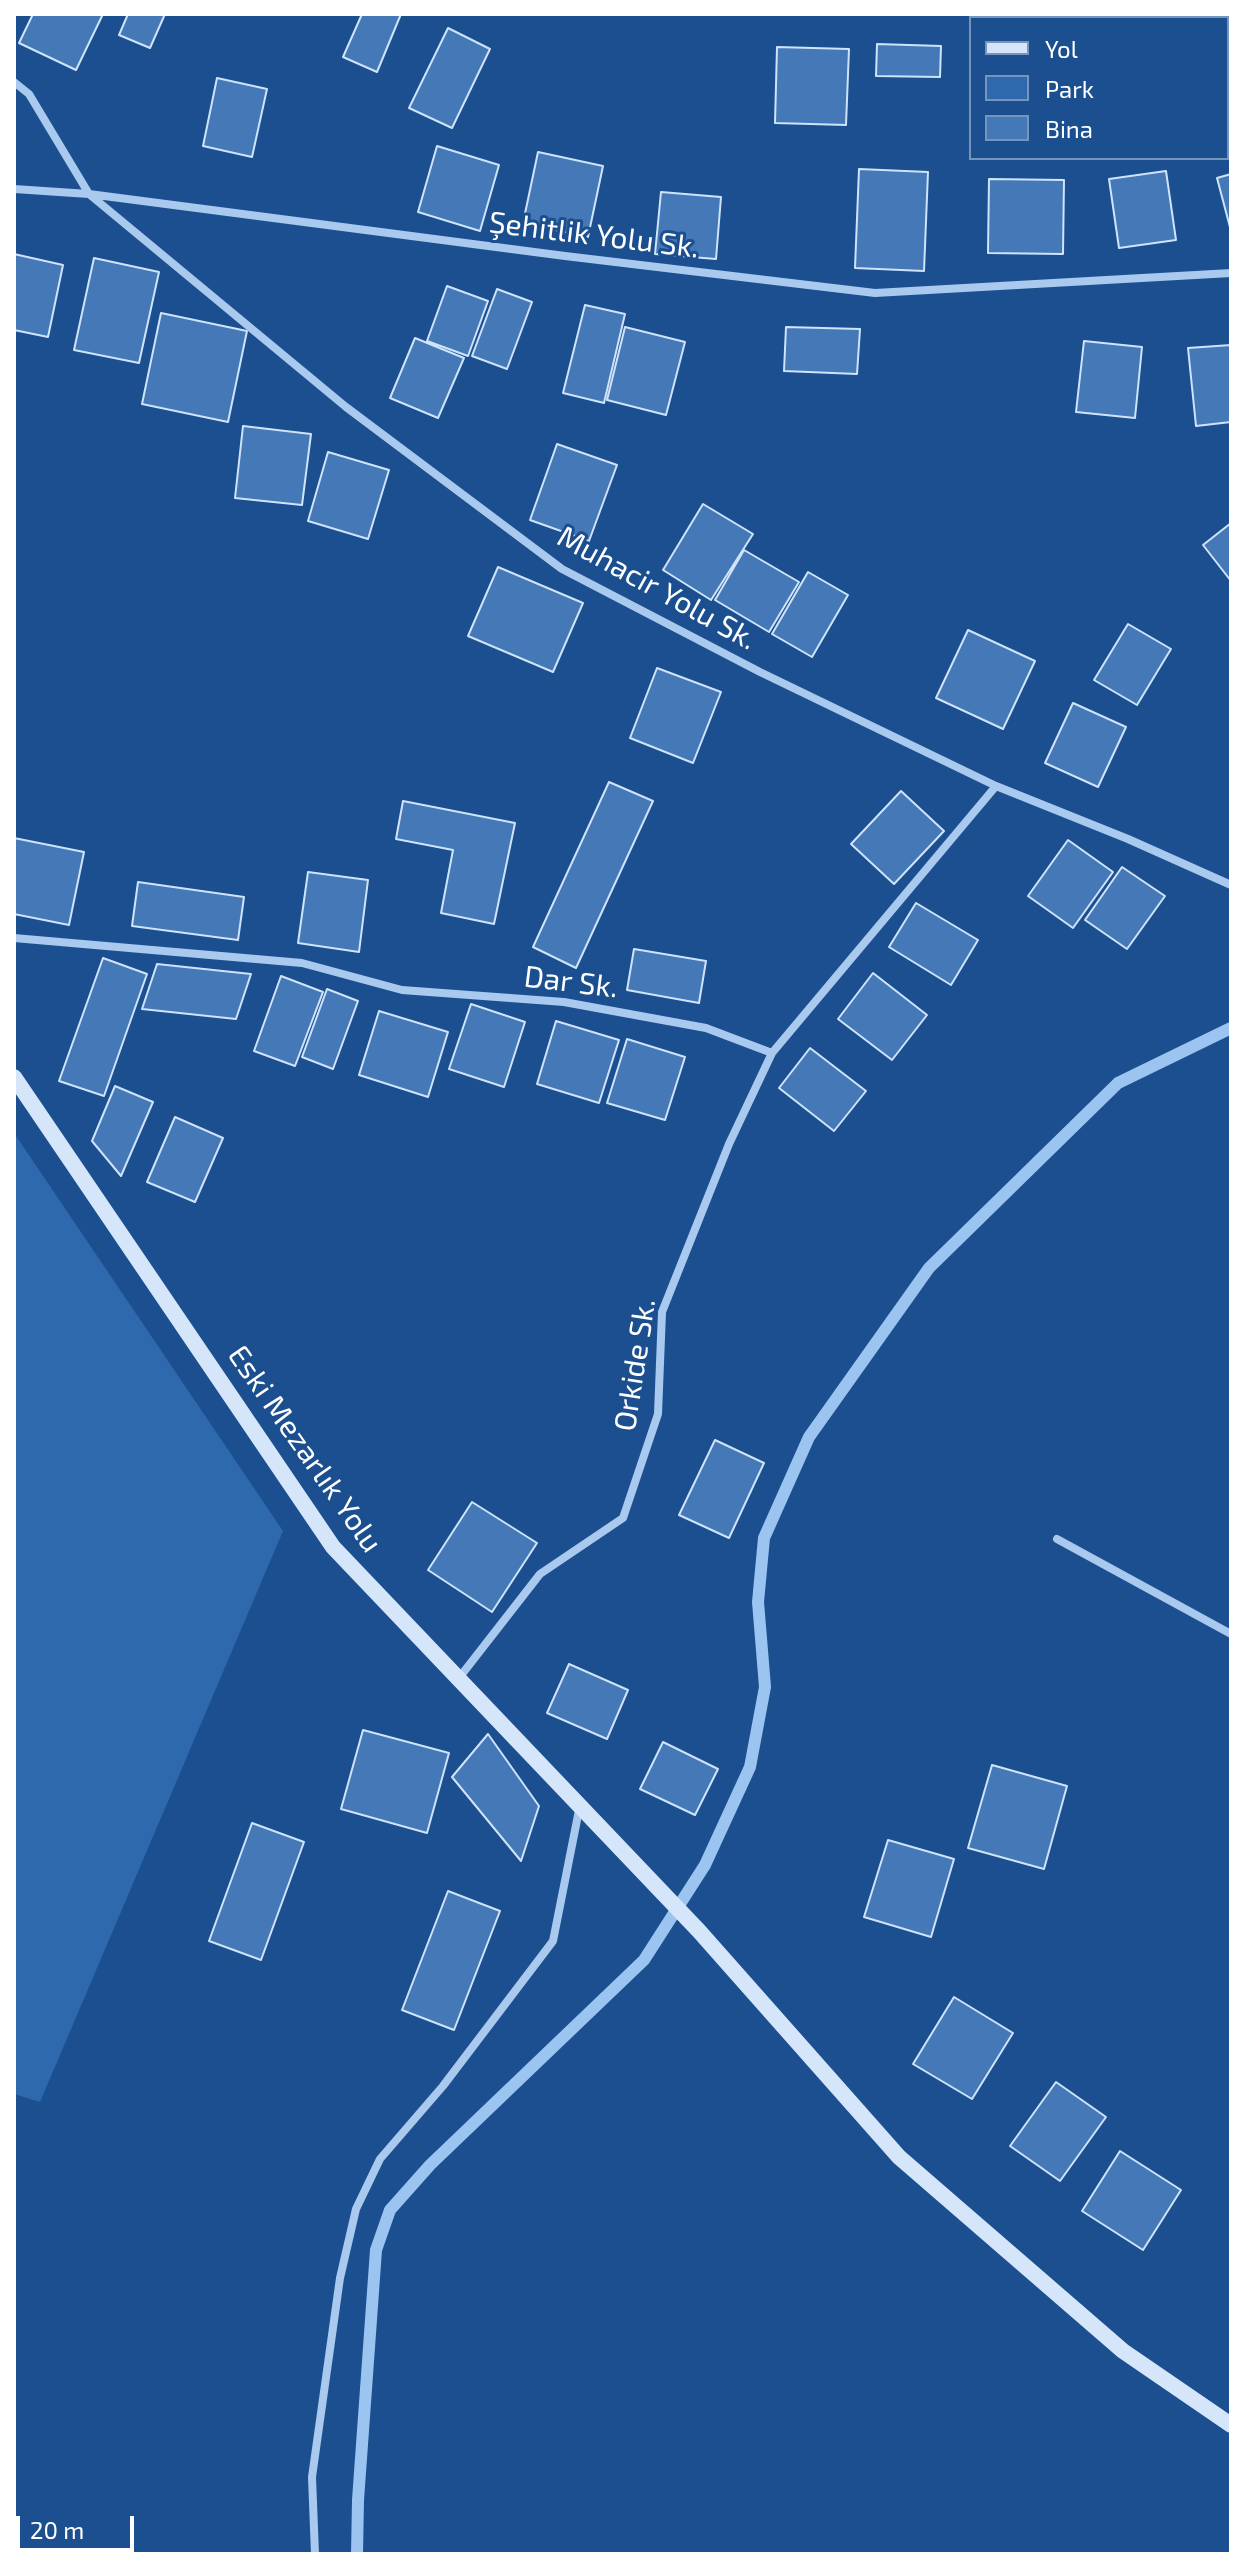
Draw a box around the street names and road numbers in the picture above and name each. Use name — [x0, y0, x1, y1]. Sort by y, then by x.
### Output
street label: Şehitlik Yolu Sk. — [487, 204, 701, 266]
street label: Muhacir Yolu Sk. — [551, 518, 763, 658]
street label: Dar Sk. — [522, 958, 620, 1006]
street label: Orkide Sk. — [607, 1296, 663, 1434]
street label: Eski Mezarlık Yolu — [220, 1339, 390, 1559]

